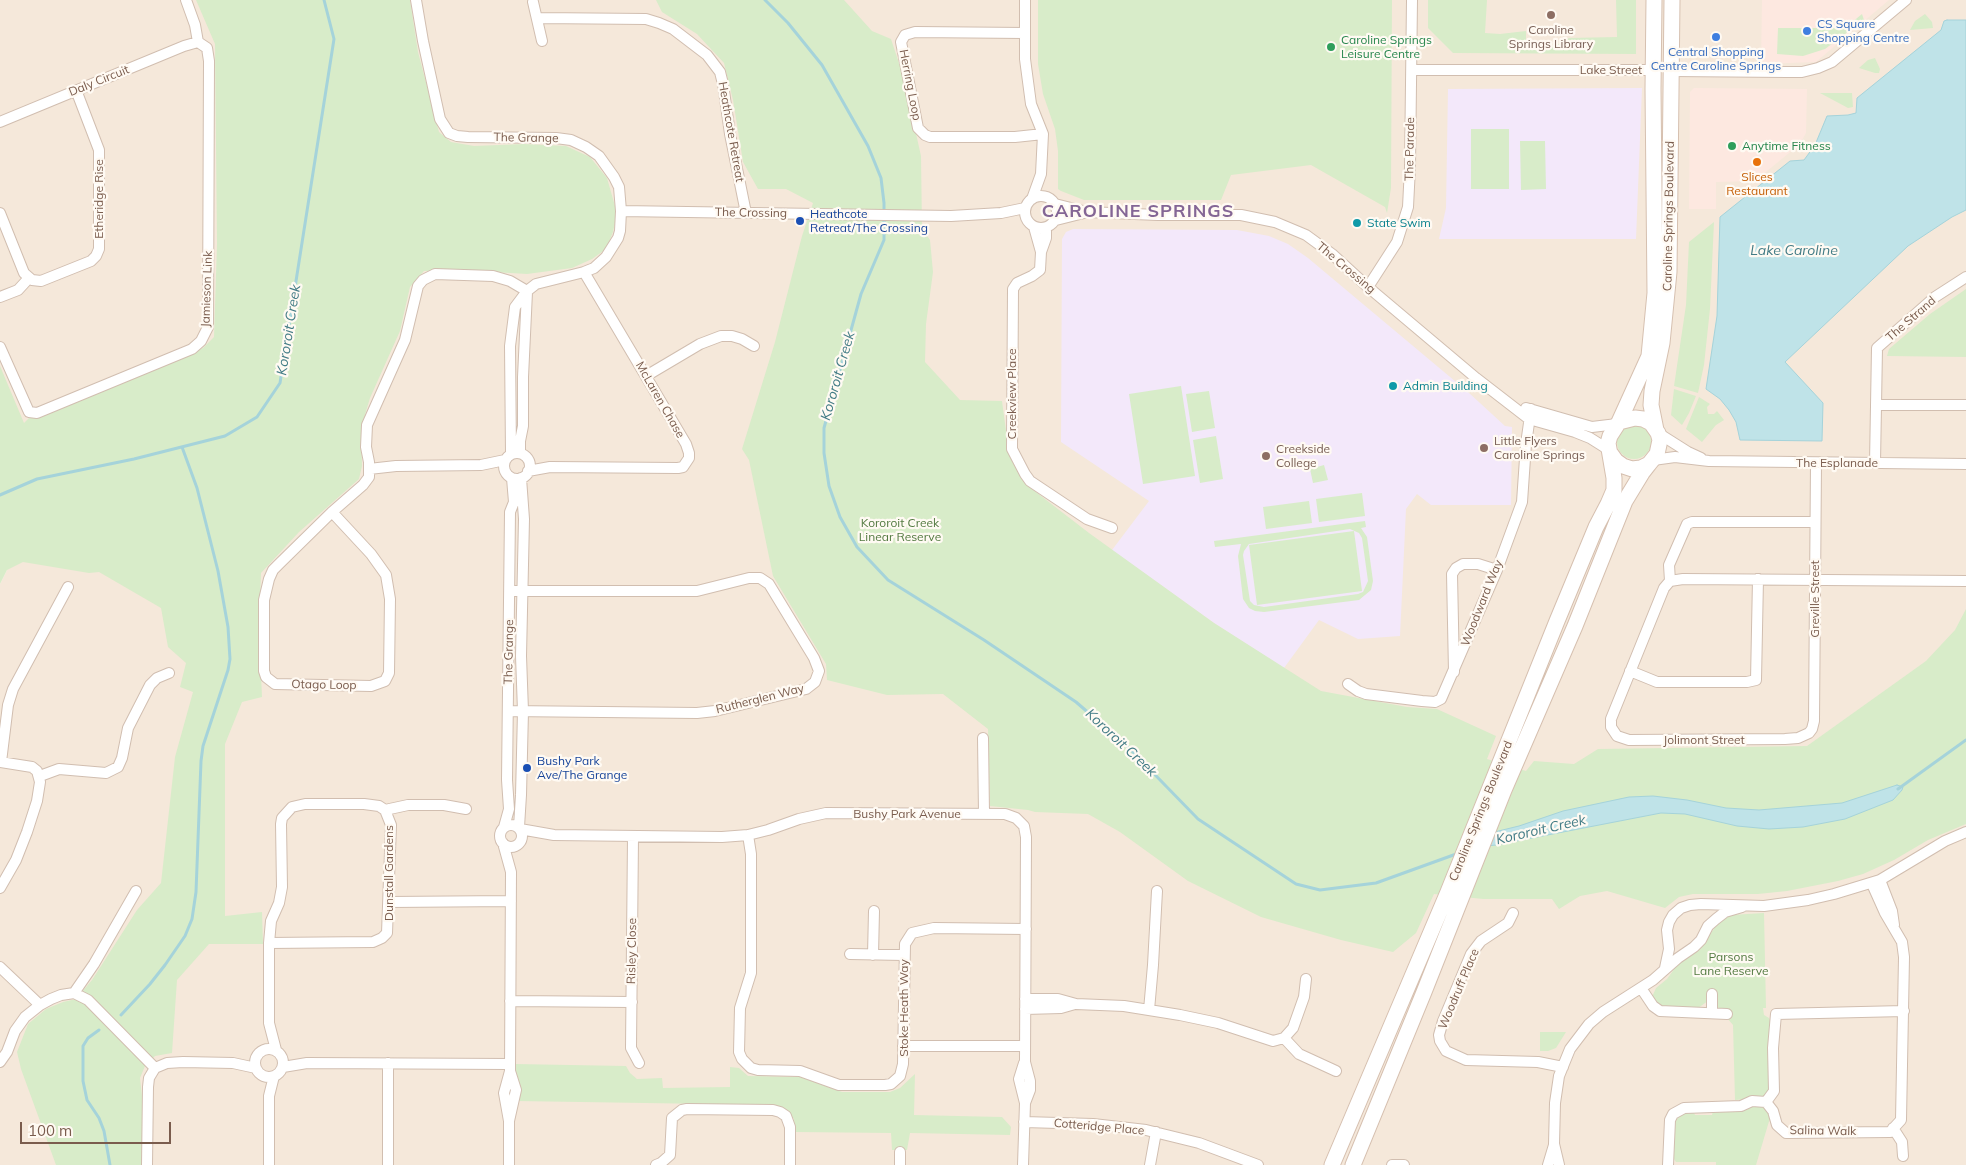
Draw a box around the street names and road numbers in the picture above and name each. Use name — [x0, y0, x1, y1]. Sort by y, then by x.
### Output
street label: Herring Loop — [896, 48, 924, 122]
street label: Daly Circuit — [67, 62, 131, 100]
street label: Lake Street — [1580, 63, 1642, 77]
street label: Heathcote Retreat — [715, 81, 747, 183]
street label: The Parade — [1402, 117, 1418, 181]
street label: The Grange — [493, 130, 559, 146]
street label: Caroline Springs Boulevard — [1660, 141, 1678, 291]
street label: Etheridge Rise — [92, 159, 106, 239]
street label: The Crossing — [715, 205, 787, 221]
street label: The Crossing — [1314, 239, 1378, 297]
street label: Jamieson Link — [198, 250, 216, 328]
street label: The Strand — [1883, 293, 1939, 345]
street label: Creekview Place — [1005, 349, 1019, 439]
street label: McLaren Chase — [632, 359, 688, 441]
street label: The Esplanade — [1796, 456, 1878, 470]
street label: Woodward Way — [1458, 558, 1506, 648]
street label: Greville Street — [1808, 560, 1822, 638]
street label: The Grange — [501, 619, 517, 685]
street label: Otago Loop — [291, 677, 357, 693]
street label: Rutherglen Way — [714, 681, 806, 717]
street label: Jolimont Street — [1663, 733, 1745, 747]
street label: Caroline Springs Boulevard — [1446, 739, 1516, 883]
street label: Bushy Park Avenue — [853, 807, 961, 821]
street label: Dunstall Gardens — [382, 825, 396, 921]
street label: Risley Close — [624, 918, 640, 984]
street label: Woodruff Place — [1436, 947, 1482, 1031]
street label: Stoke Heath Way — [897, 959, 911, 1057]
street label: Cotteridge Place — [1053, 1116, 1145, 1138]
street label: Salina Walk — [1790, 1123, 1856, 1139]

